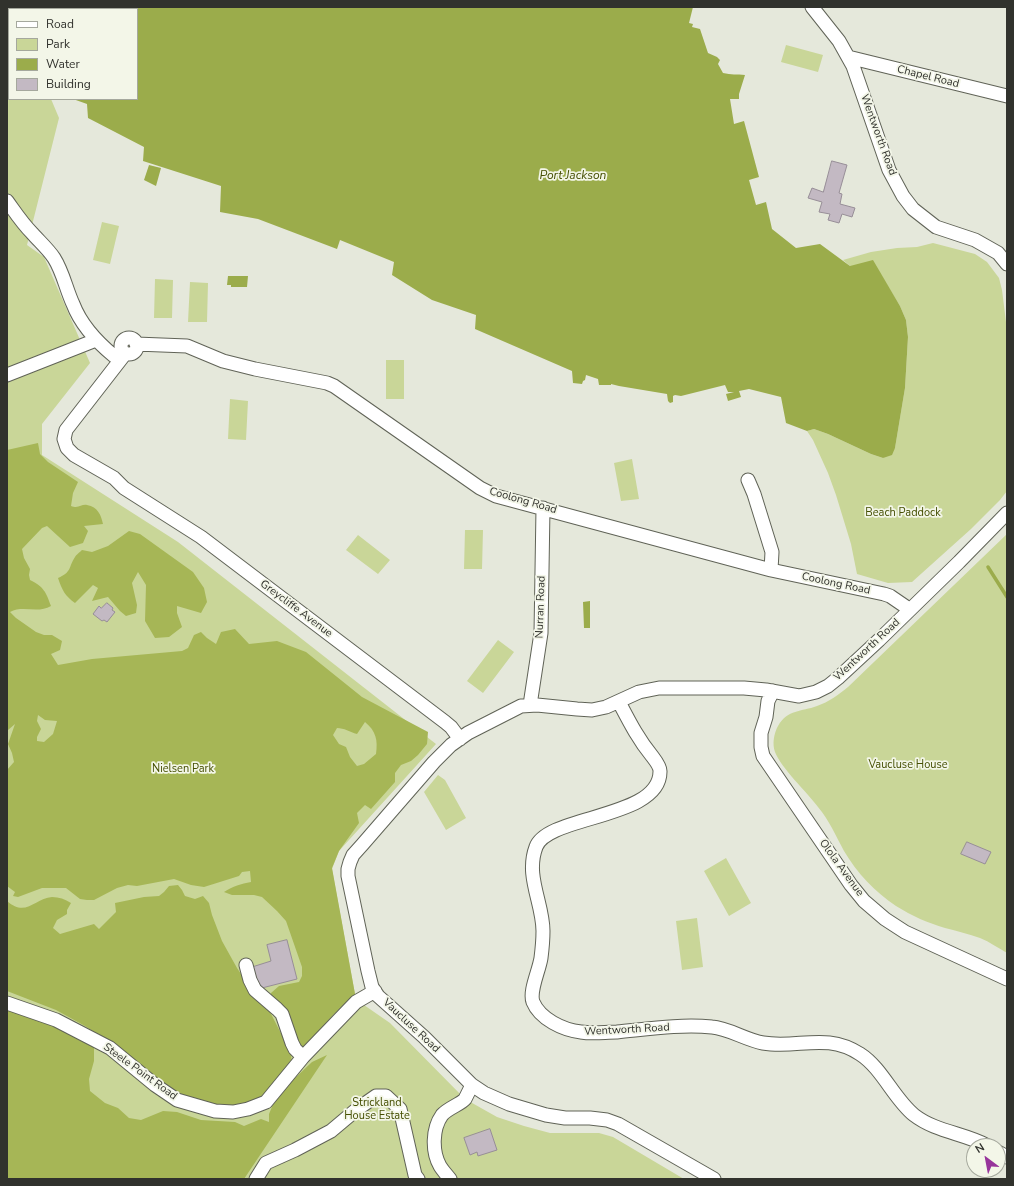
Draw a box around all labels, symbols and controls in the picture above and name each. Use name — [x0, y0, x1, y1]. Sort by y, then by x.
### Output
legend — [8, 8, 138, 100]
text: Road — [46, 16, 74, 32]
text: Park — [46, 36, 70, 52]
text: Water — [46, 56, 80, 72]
street label: Chapel Road — [896, 63, 960, 91]
text: Building — [46, 76, 91, 92]
street label: Wentworth Road — [857, 93, 899, 177]
water label: Port Jackson — [540, 169, 606, 183]
street label: Coolong Road — [488, 485, 558, 517]
park label: Beach Paddock — [865, 506, 941, 520]
street label: Coolong Road — [801, 570, 871, 598]
street label: Nurran Road — [533, 575, 549, 639]
street label: Greycliffe Avenue — [257, 577, 335, 641]
street label: Wentworth Road — [831, 616, 903, 684]
park label: Vaucluse House — [868, 758, 948, 772]
park label: Nielsen Park — [152, 762, 214, 776]
street label: Olola Avenue — [816, 837, 866, 899]
street label: Vaucluse Road — [380, 996, 442, 1056]
street label: Wentworth Road — [584, 1021, 670, 1039]
street label: Steele Point Road — [101, 1041, 179, 1103]
park label: Strickland House Estate — [344, 1096, 410, 1122]
north arrow — [966, 1138, 1006, 1178]
text: N — [972, 1140, 987, 1157]

